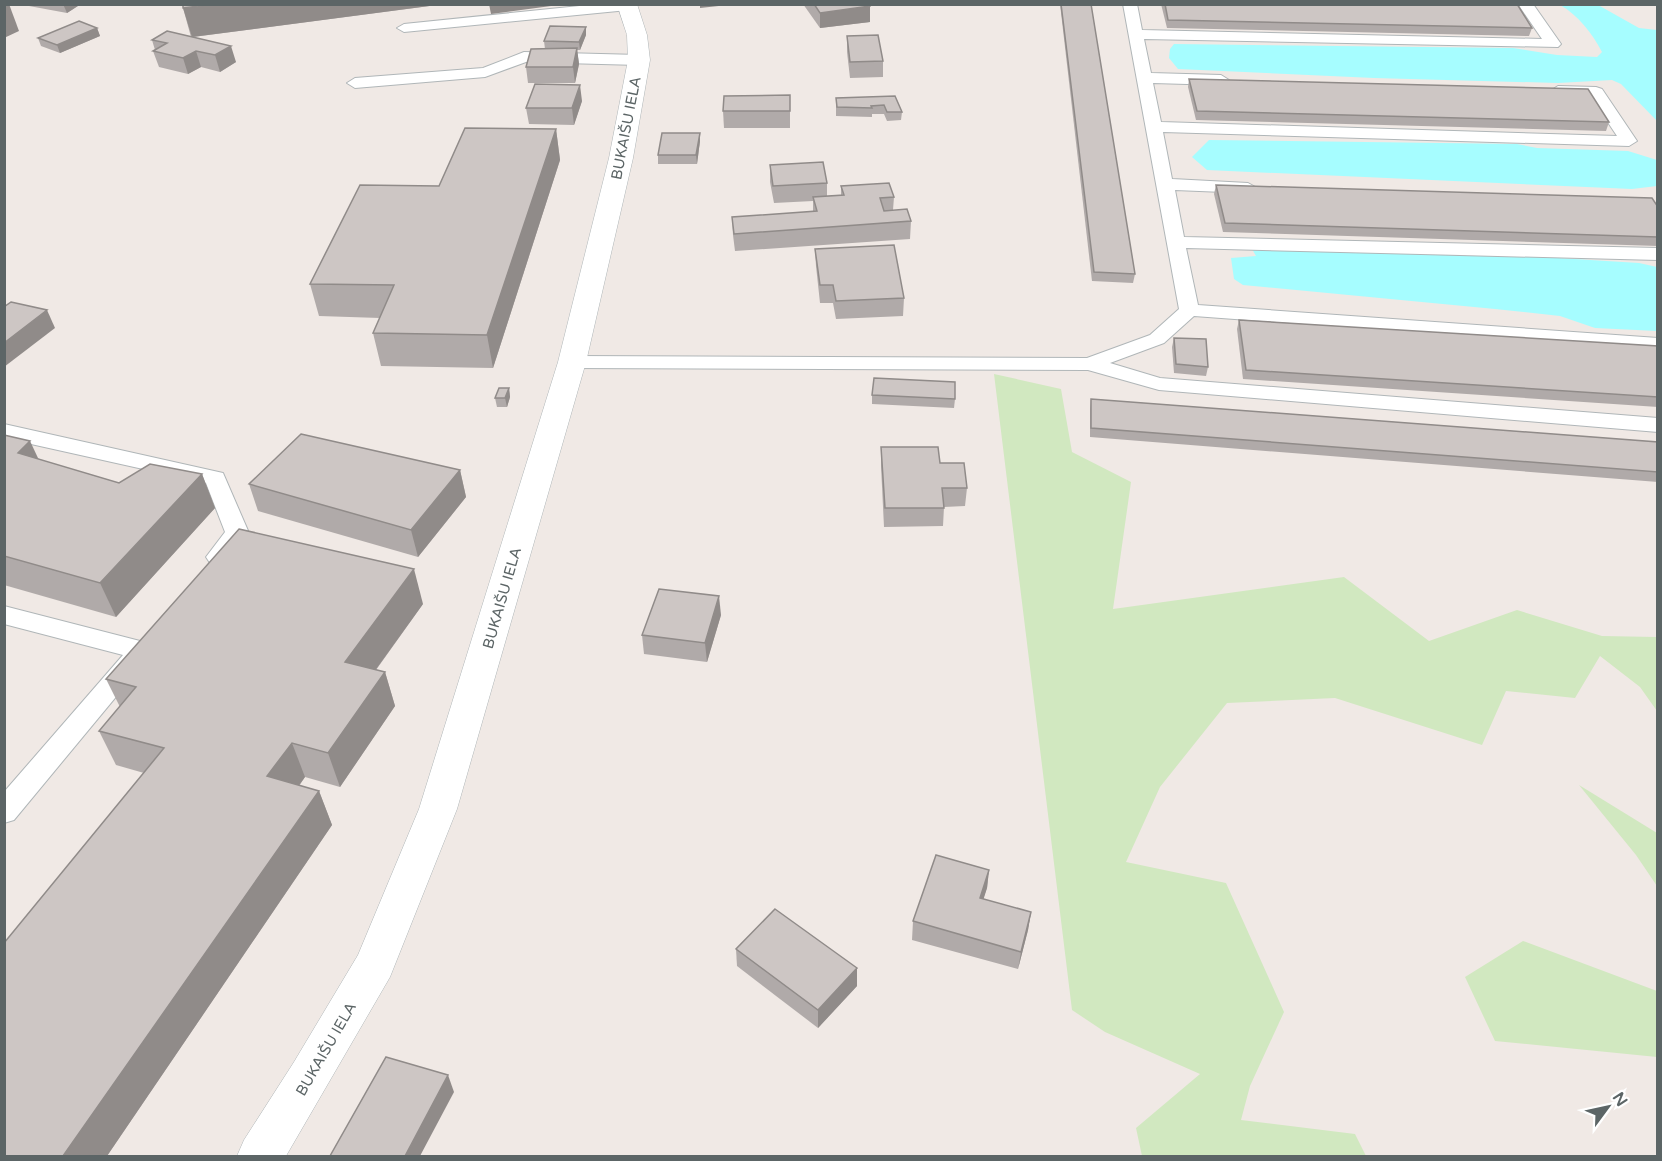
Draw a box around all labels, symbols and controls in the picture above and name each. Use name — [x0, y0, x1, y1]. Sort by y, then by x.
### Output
street label: BUKAIŠU IELA — [607, 75, 645, 181]
street label: BUKAIŠU IELA — [479, 545, 525, 651]
street label: BUKAIŠU IELA — [292, 999, 360, 1099]
north arrow — [1578, 1077, 1638, 1137]
text: N — [1608, 1089, 1632, 1110]

